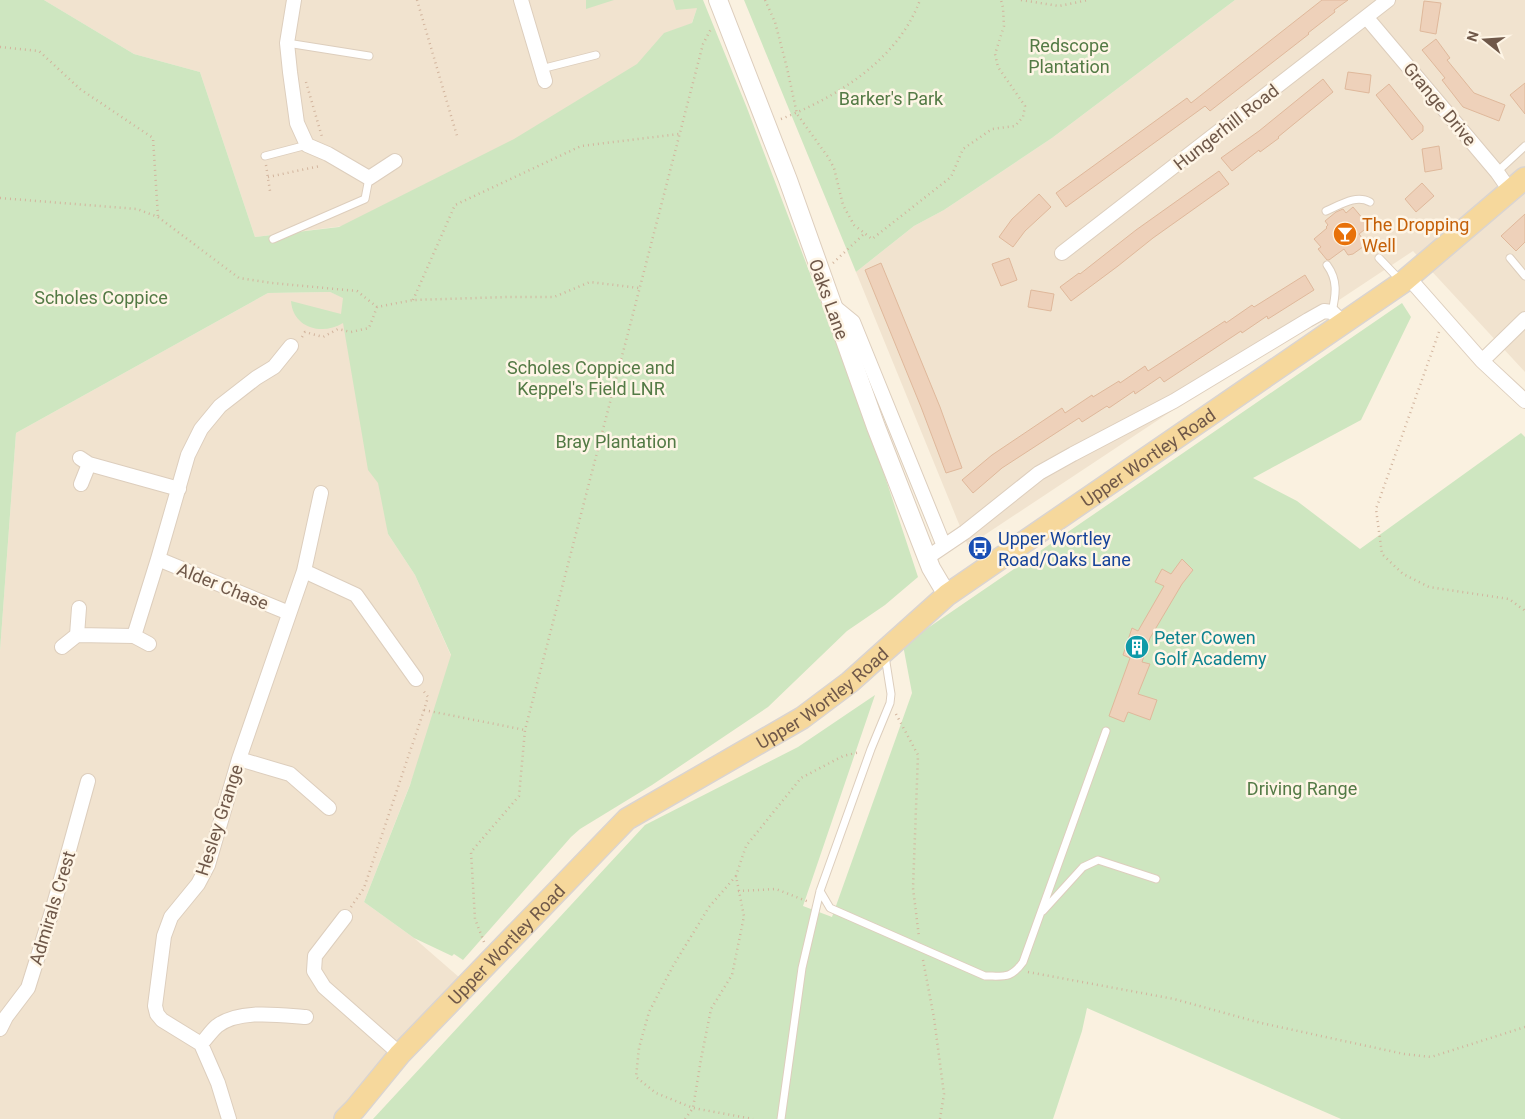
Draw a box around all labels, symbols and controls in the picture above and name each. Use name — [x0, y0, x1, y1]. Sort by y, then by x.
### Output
north arrow — [1460, 15, 1510, 65]
text: N — [1463, 29, 1482, 43]
park label: Redscope Plantation — [1028, 35, 1110, 77]
street label: Grange Drive — [1399, 58, 1481, 150]
street label: Hungerhill Road — [1169, 80, 1283, 174]
park label: Barker's Park — [839, 88, 944, 109]
place label: The Dropping Well — [1362, 214, 1469, 256]
bar icon: The Dropping Well — [1332, 221, 1358, 247]
street label: Oaks Lane — [805, 256, 853, 342]
park label: Scholes Coppice — [34, 287, 168, 308]
park label: Scholes Coppice and Keppel's Field LNR — [507, 357, 675, 399]
street label: Upper Wortley Road — [1077, 404, 1219, 511]
park label: Bray Plantation — [555, 431, 677, 452]
place label: Upper Wortley Road/Oaks Lane — [998, 528, 1131, 570]
bus stop icon: Upper Wortley Road/Oaks Lane — [967, 535, 993, 561]
street label: Alder Chase — [174, 558, 272, 614]
place label: Peter Cowen Golf Academy — [1154, 627, 1267, 669]
building icon: Peter Cowen Golf Academy — [1124, 634, 1150, 660]
street label: Upper Wortley Road — [752, 643, 892, 753]
street label: Hesley Grange — [191, 762, 247, 878]
park label: Driving Range — [1247, 778, 1357, 799]
street label: Admirals Crest — [25, 848, 79, 968]
street label: Upper Wortley Road — [444, 880, 569, 1008]

